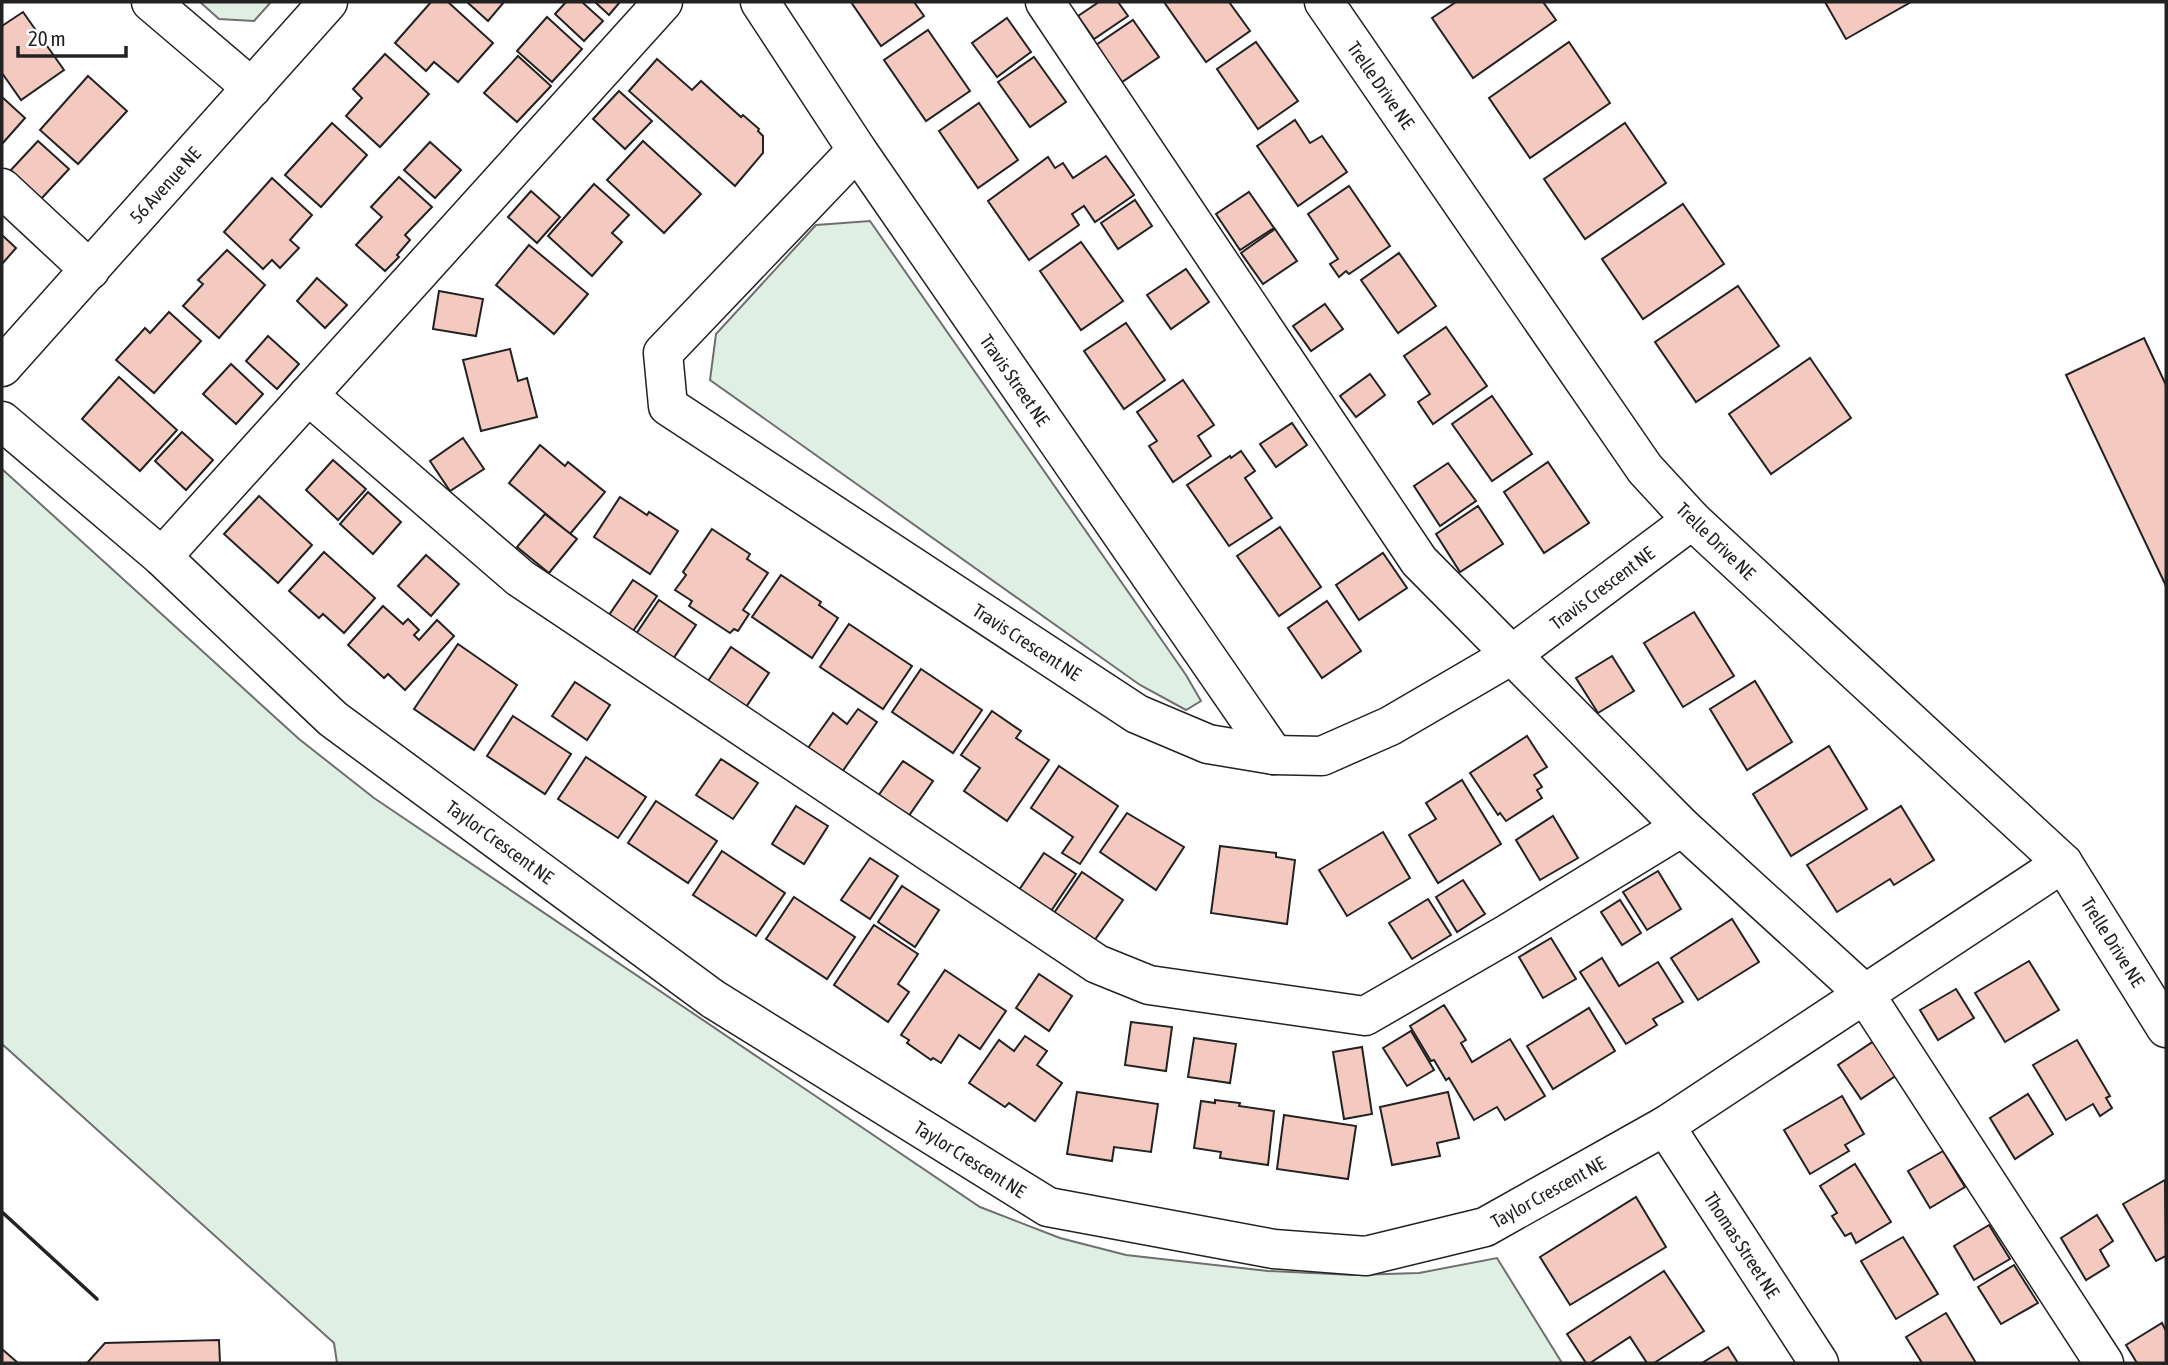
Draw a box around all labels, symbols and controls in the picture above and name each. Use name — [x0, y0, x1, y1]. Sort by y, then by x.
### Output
scale bar — [18, 14, 126, 58]
text: 20 m — [28, 26, 66, 50]
street label: Trelle Drive NE — [1343, 37, 1419, 133]
street label: 56 Avenue NE — [125, 142, 205, 228]
street label: Travis Street NE — [975, 330, 1055, 430]
street label: Trelle Drive NE — [1672, 498, 1760, 584]
street label: Travis Crescent NE — [1546, 542, 1658, 634]
street label: Travis Crescent NE — [969, 599, 1085, 685]
street label: Taylor Crescent NE — [442, 796, 558, 888]
street label: Trelle Drive NE — [2077, 893, 2149, 991]
street label: Taylor Crescent NE — [910, 1116, 1030, 1202]
street label: Taylor Crescent NE — [1487, 1151, 1609, 1233]
street label: Thomas Street NE — [1700, 1188, 1784, 1302]

